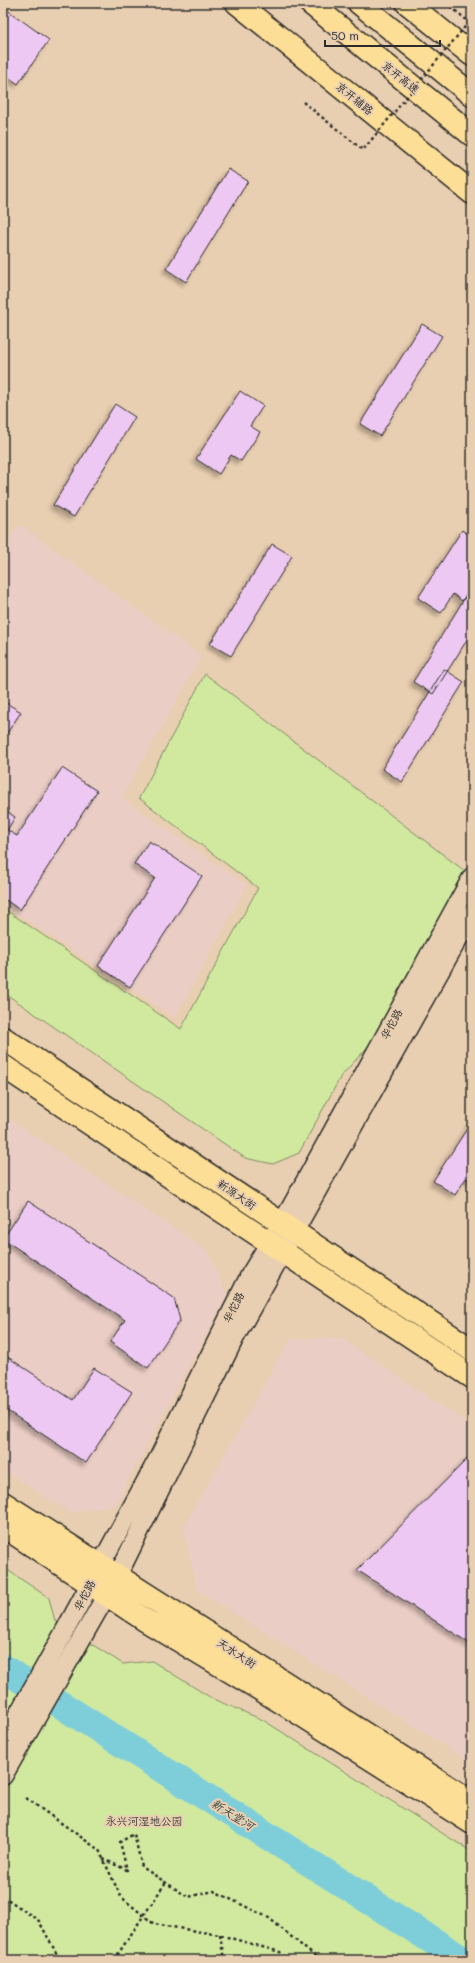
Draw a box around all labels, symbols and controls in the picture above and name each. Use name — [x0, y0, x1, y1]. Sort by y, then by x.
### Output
scale bar — [325, 22, 440, 48]
text: 50 m — [331, 27, 359, 43]
street label: 京开高速 — [379, 57, 423, 97]
street label: 京开辅路 — [333, 78, 377, 118]
street label: 华佗路 — [376, 1006, 406, 1042]
street label: 新源大街 — [215, 1175, 260, 1213]
street label: 华佗路 — [219, 1289, 247, 1325]
street label: 华佗路 — [70, 1577, 98, 1613]
street label: 天水大街 — [214, 1635, 260, 1672]
water label: 新天堂河 — [208, 1794, 259, 1835]
park label: 永兴河湿地公园 — [106, 1813, 183, 1828]

